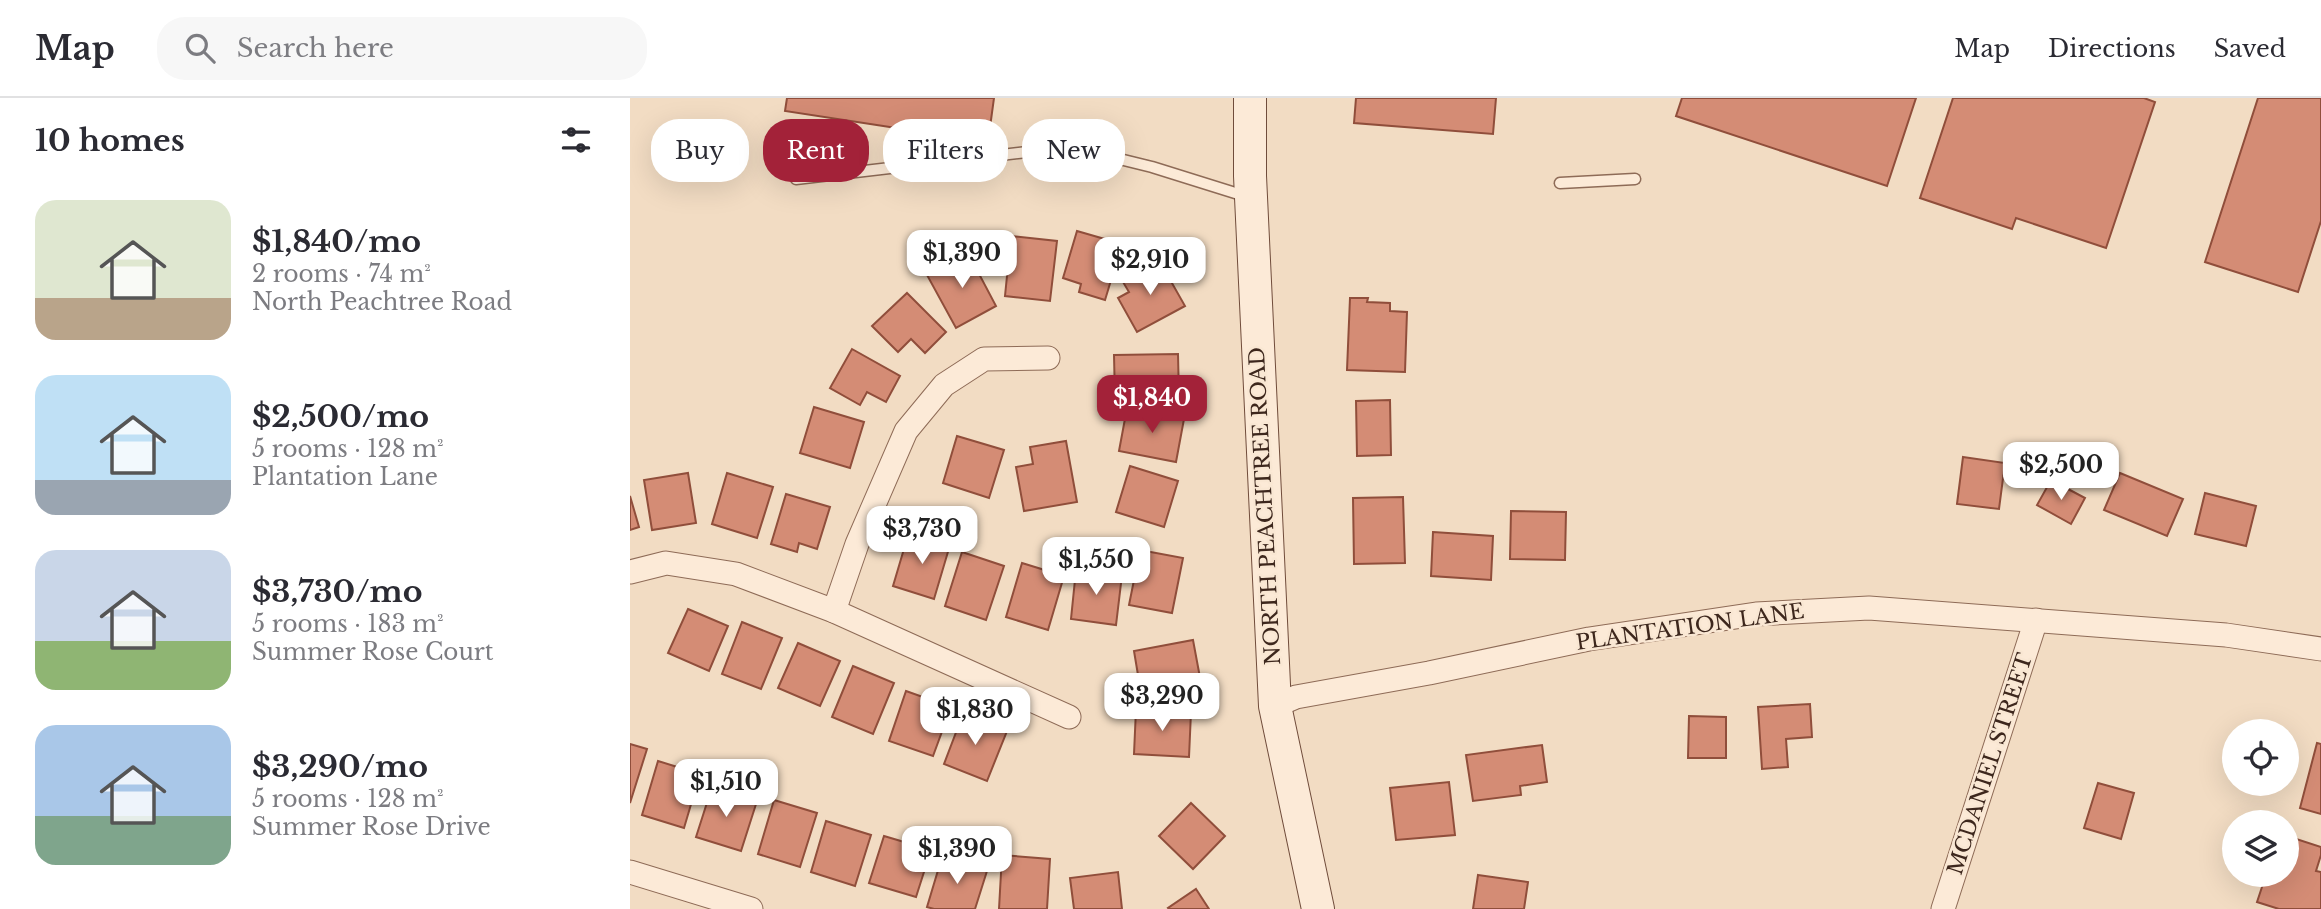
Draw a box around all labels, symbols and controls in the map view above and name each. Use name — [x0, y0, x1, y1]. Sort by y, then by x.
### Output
search box — [157, 17, 647, 80]
text: Map — [35, 28, 115, 69]
icon: search — [181, 29, 219, 67]
text: Search here — [237, 32, 394, 64]
text: Map — [1954, 34, 2010, 63]
text: Directions — [2048, 34, 2176, 63]
text: Saved — [2214, 34, 2286, 63]
chip: Buy — [651, 119, 749, 182]
chip: Rent — [763, 119, 869, 182]
chip: Filters — [883, 119, 1008, 182]
chip: New — [1022, 119, 1125, 182]
icon: filters — [557, 121, 595, 159]
text: 10 homes — [35, 122, 185, 159]
text: $1,840/mo — [252, 223, 421, 260]
icon: home — [91, 228, 175, 312]
pin: $1,390 — [905, 230, 1019, 290]
pin: $2,910 — [1093, 238, 1207, 297]
text: $1,390 — [923, 239, 1001, 267]
text: $2,910 — [1111, 246, 1189, 274]
text: 2 rooms · 74 m² — [252, 260, 431, 288]
text: North Peachtree Road — [252, 288, 512, 316]
street label: NORTH PEACHTREE ROAD — [1244, 346, 1286, 666]
pin: $1,840 — [1095, 376, 1209, 435]
text: $1,840 — [1113, 384, 1191, 412]
text: $2,500/mo — [252, 398, 429, 435]
icon: home — [91, 403, 175, 487]
text: 5 rooms · 128 m² — [252, 435, 444, 463]
pin: $2,500 — [2004, 442, 2118, 502]
text: $2,500 — [2019, 451, 2103, 479]
text: Plantation Lane — [252, 463, 438, 491]
pin: $3,730 — [865, 506, 979, 566]
text: $3,730 — [882, 515, 962, 543]
pin: $1,550 — [1039, 538, 1153, 597]
text: $1,550 — [1058, 546, 1134, 574]
text: $3,730/mo — [252, 573, 422, 610]
icon: home — [91, 578, 175, 662]
street label: PLANTATION LANE — [1574, 598, 1806, 656]
text: 5 rooms · 183 m² — [252, 610, 444, 638]
text: Summer Rose Court — [252, 638, 493, 666]
street label: MCDANIEL STREET — [1942, 650, 2038, 878]
pin: $3,290 — [1105, 674, 1219, 733]
text: $3,290 — [1120, 682, 1204, 710]
pin: $1,830 — [918, 688, 1032, 747]
text: $1,830 — [936, 696, 1014, 724]
map controls — [2222, 719, 2299, 887]
button: locate — [2222, 719, 2299, 796]
text: $3,290/mo — [252, 748, 428, 785]
icon: home — [91, 753, 175, 837]
pin: $1,510 — [669, 760, 783, 819]
text: $1,510 — [690, 768, 762, 796]
text: 5 rooms · 128 m² — [252, 785, 444, 813]
button: layers — [2222, 810, 2299, 887]
text: Summer Rose Drive — [252, 813, 491, 841]
pin: $1,390 — [900, 826, 1014, 886]
text: $1,390 — [918, 835, 996, 863]

